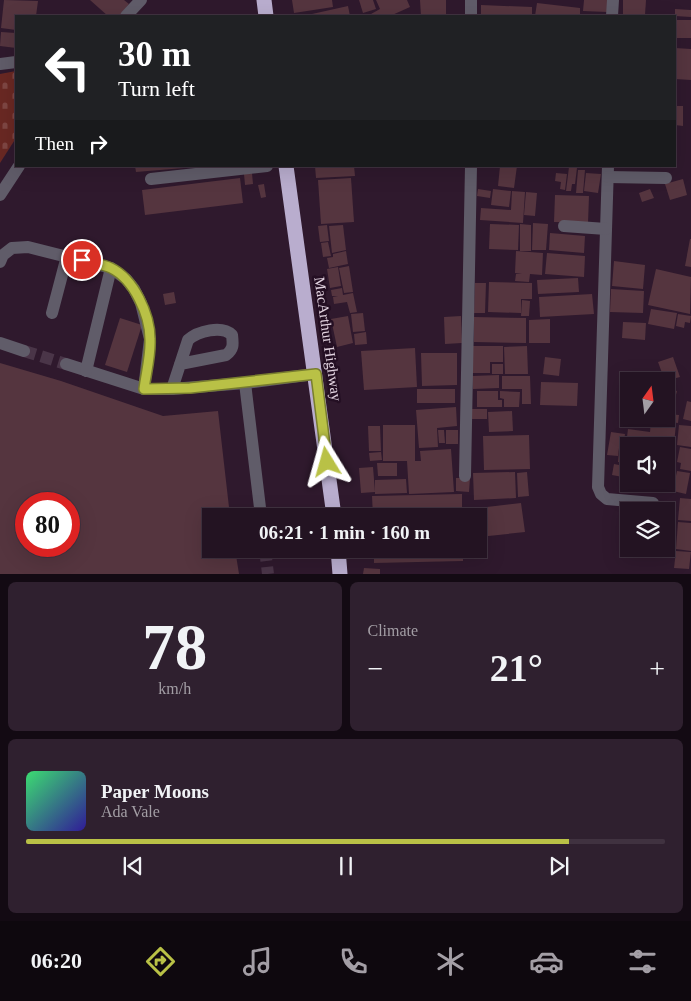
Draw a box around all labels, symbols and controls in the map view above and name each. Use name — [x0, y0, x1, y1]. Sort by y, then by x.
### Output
icon: left — [35, 35, 100, 100]
text: 30 m — [118, 35, 191, 74]
text: Turn left — [118, 76, 195, 101]
icon: right — [84, 130, 112, 158]
text: Then — [35, 133, 74, 154]
pin — [61, 239, 103, 281]
icon: arrive — [68, 246, 96, 274]
street label: MacArthur Highway — [311, 276, 345, 403]
north arrow — [620, 372, 675, 428]
map controls — [620, 372, 675, 557]
position arrow — [300, 435, 352, 487]
button: sound — [620, 437, 675, 492]
speed limit sign: 80 — [15, 492, 80, 557]
button: layers — [620, 502, 675, 557]
text: 06:21 · 1 min · 160 m — [259, 522, 430, 543]
text: 78 — [142, 611, 207, 683]
text: Climate — [368, 622, 418, 639]
text: 21° — [490, 647, 543, 689]
text: − — [368, 653, 383, 684]
text: + — [649, 653, 665, 684]
text: km/h — [158, 680, 191, 697]
text: Paper Moons — [101, 781, 209, 802]
text: Ada Vale — [101, 803, 160, 820]
icon: previous — [119, 852, 147, 880]
icon: pause — [332, 852, 360, 880]
icon: next — [545, 852, 573, 880]
icon: directions — [143, 944, 178, 979]
icon: music — [240, 944, 275, 979]
icon: phone — [336, 944, 371, 979]
icon: climate — [433, 944, 468, 979]
icon: car — [529, 944, 564, 979]
icon: filters — [625, 944, 660, 979]
text: 06:20 — [31, 948, 82, 973]

